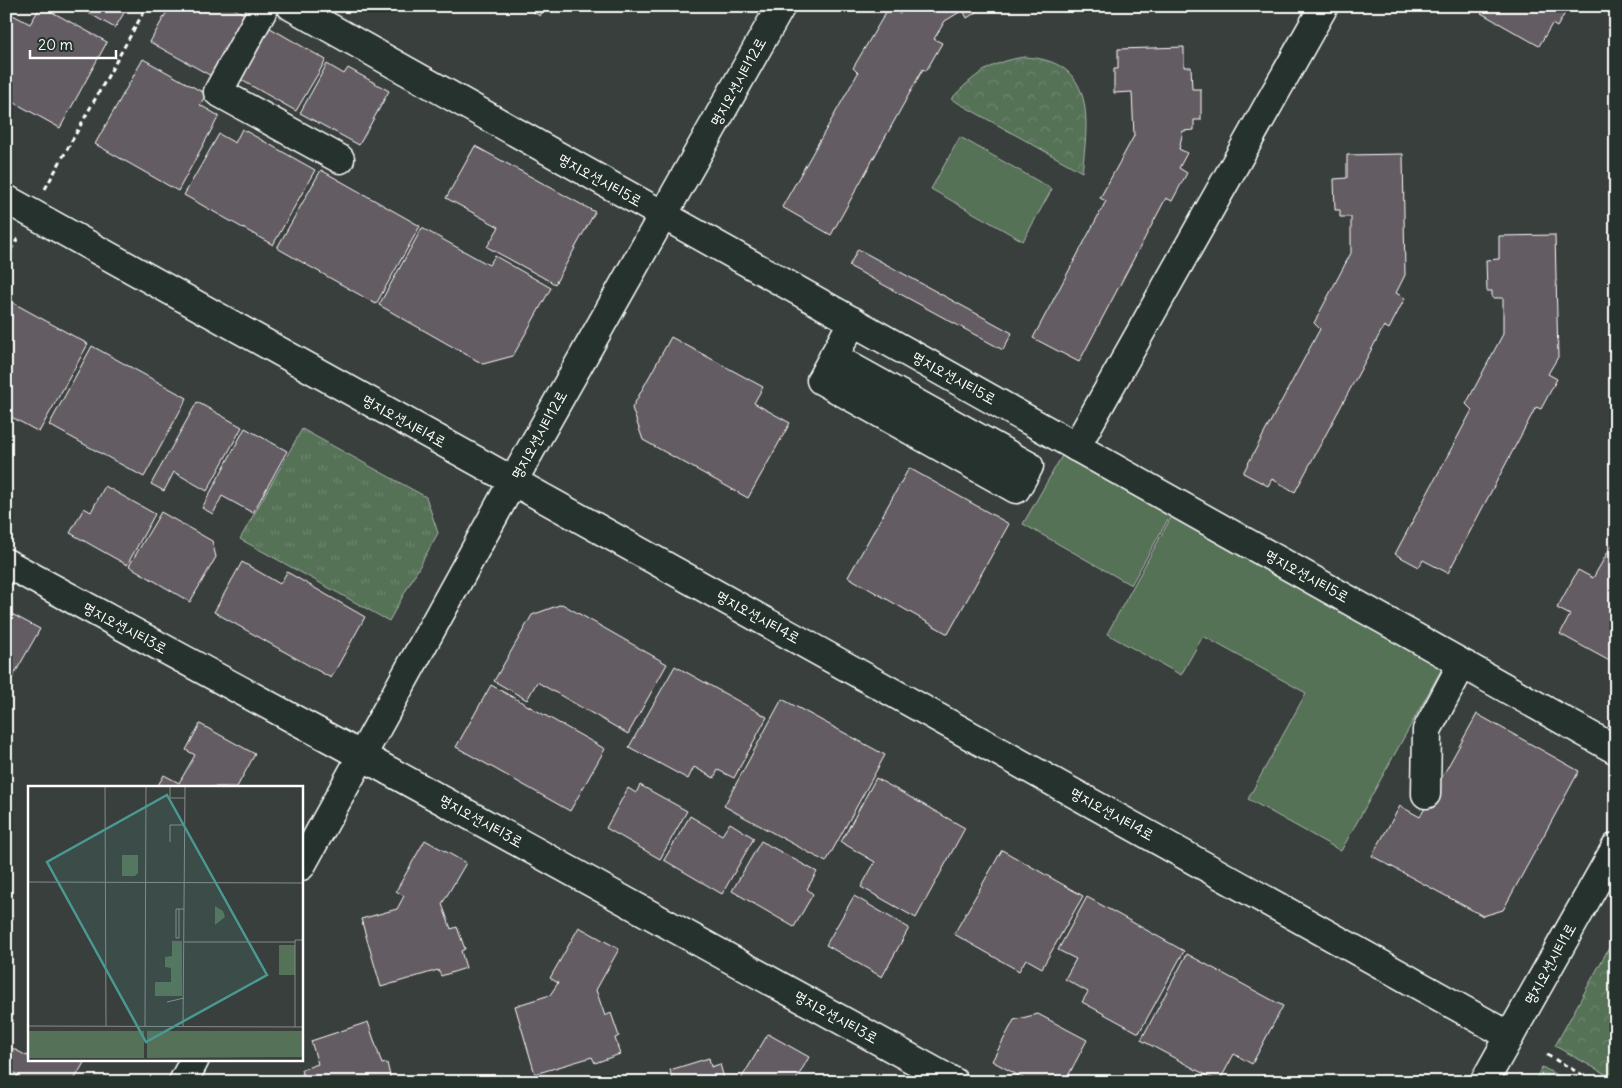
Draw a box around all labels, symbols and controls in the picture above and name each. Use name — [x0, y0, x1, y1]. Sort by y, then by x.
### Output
scale bar — [30, 28, 116, 60]
street label: 명지오션시티12로 — [705, 34, 770, 130]
text: 20 m — [38, 35, 73, 54]
street label: 명지오션시티5로 — [555, 149, 646, 210]
street label: 명지오션시티5로 — [909, 347, 1000, 408]
street label: 명지오션시티12로 — [506, 387, 571, 483]
street label: 명지오션시티4로 — [359, 390, 450, 451]
street label: 명지오션시티5로 — [1262, 545, 1353, 606]
street label: 명지오션시티4로 — [713, 586, 804, 647]
street label: 명지오션시티3로 — [80, 597, 171, 658]
street label: 명지오션시티4로 — [1067, 783, 1158, 844]
inset map — [28, 786, 302, 1060]
street label: 명지오션시티3로 — [436, 790, 527, 851]
street label: 명지오션시티1로 — [1519, 920, 1580, 1008]
street label: 명지오션시티3로 — [791, 986, 882, 1047]

